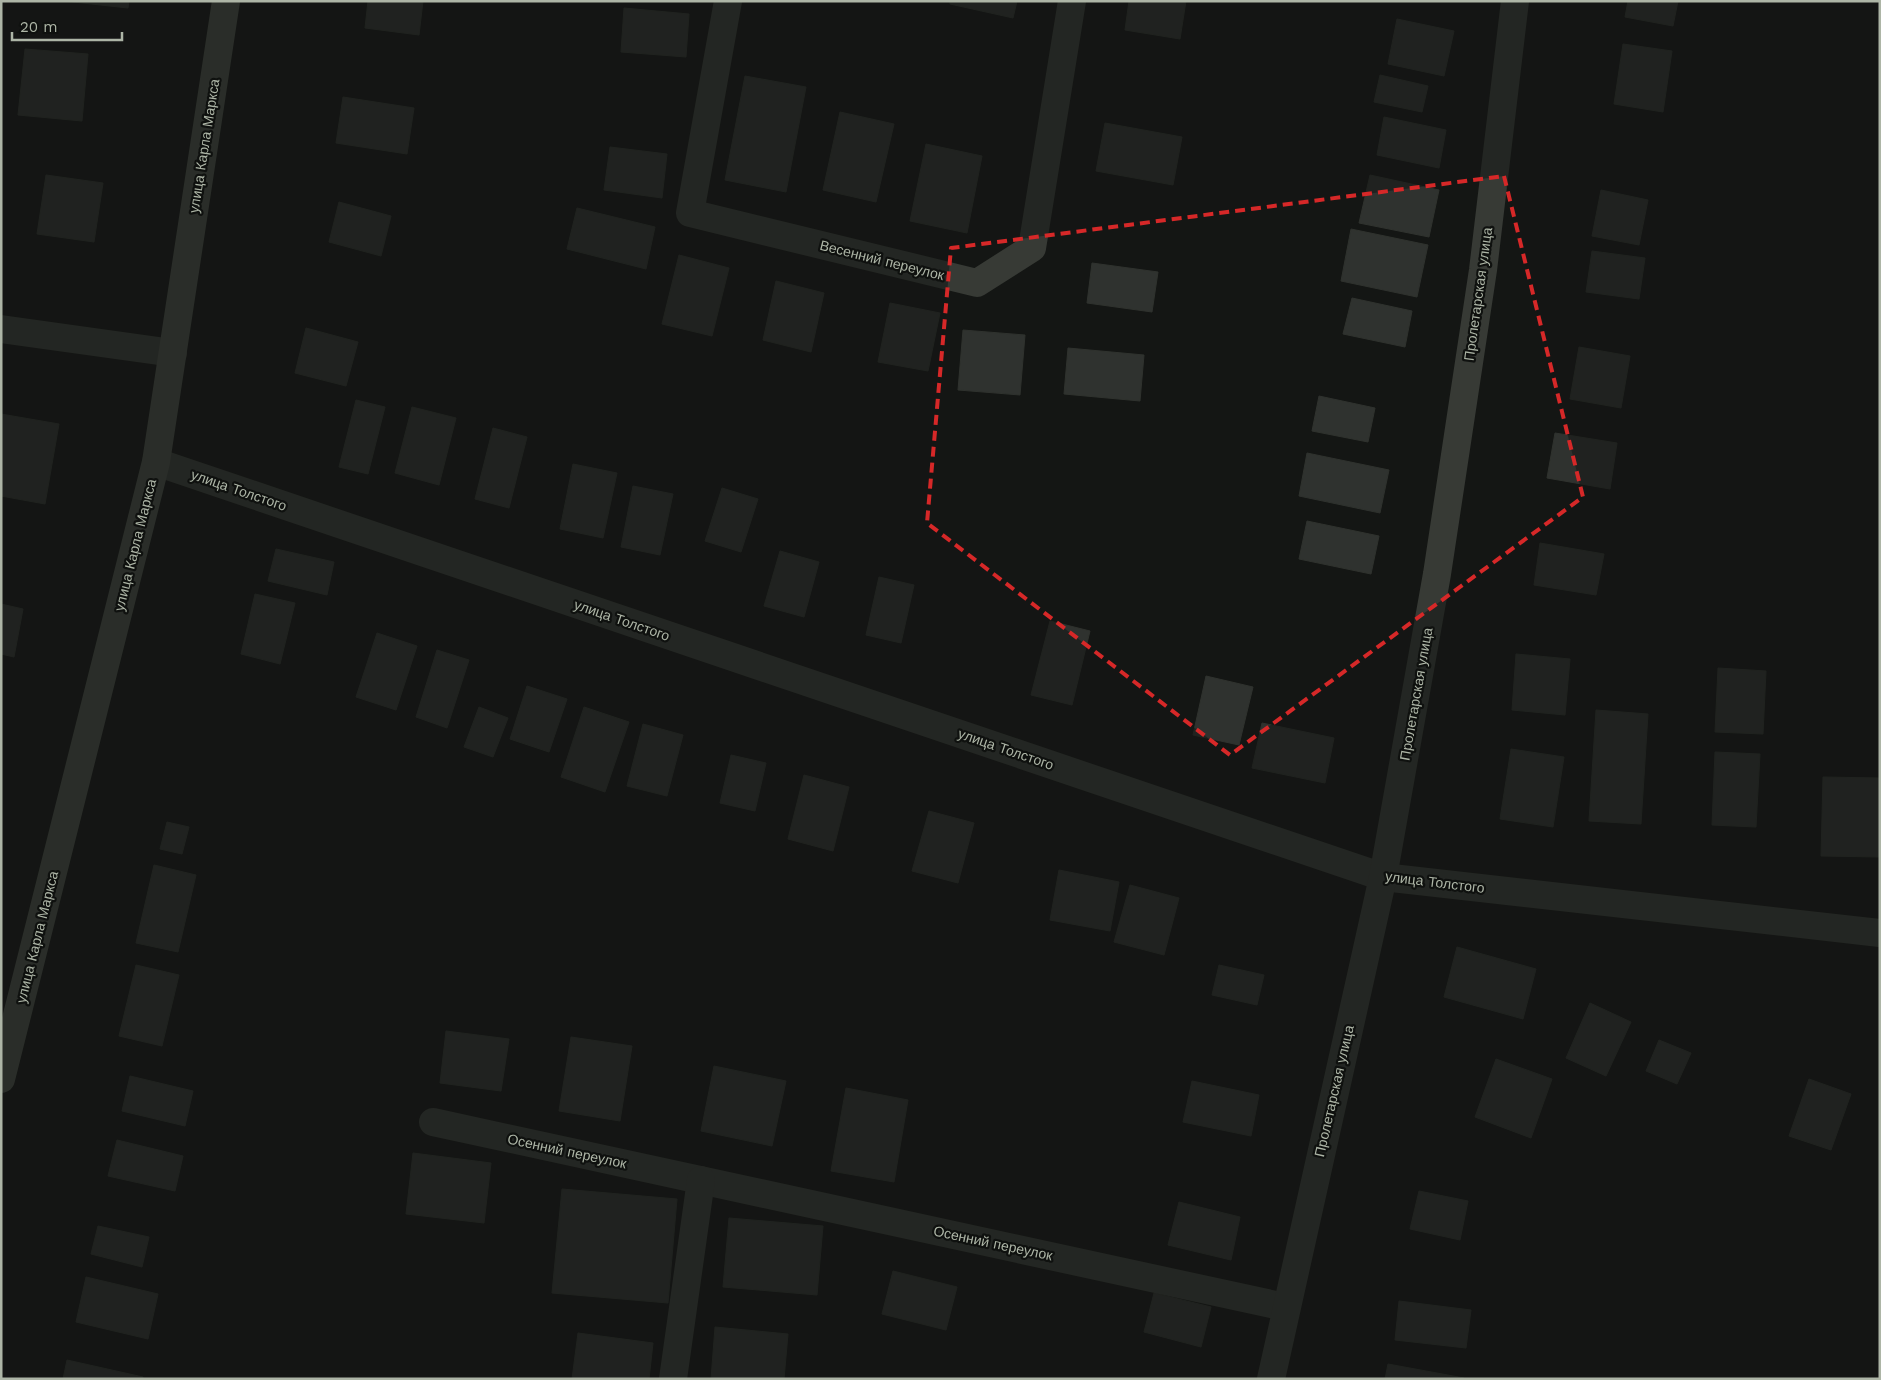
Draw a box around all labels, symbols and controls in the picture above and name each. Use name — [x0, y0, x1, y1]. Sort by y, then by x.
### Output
scale bar — [12, 10, 122, 42]
text: 20 m — [20, 18, 58, 36]
street label: улица Карла Маркса — [185, 78, 223, 214]
street label: Пролетарская улица — [1461, 226, 1495, 362]
street label: Весенний переулок — [818, 237, 947, 283]
street label: улица Толстого — [189, 466, 289, 514]
street label: улица Карла Маркса — [111, 477, 159, 613]
street label: улица Толстого — [572, 596, 672, 644]
street label: Пролетарская улица — [1396, 626, 1436, 762]
street label: улица Толстого — [956, 725, 1056, 773]
street label: улица Толстого — [1384, 868, 1486, 896]
street label: улица Карла Маркса — [13, 869, 61, 1005]
street label: Пролетарская улица — [1311, 1023, 1357, 1158]
street label: Осенний переулок — [506, 1131, 629, 1172]
street label: Осенний переулок — [932, 1223, 1055, 1264]

